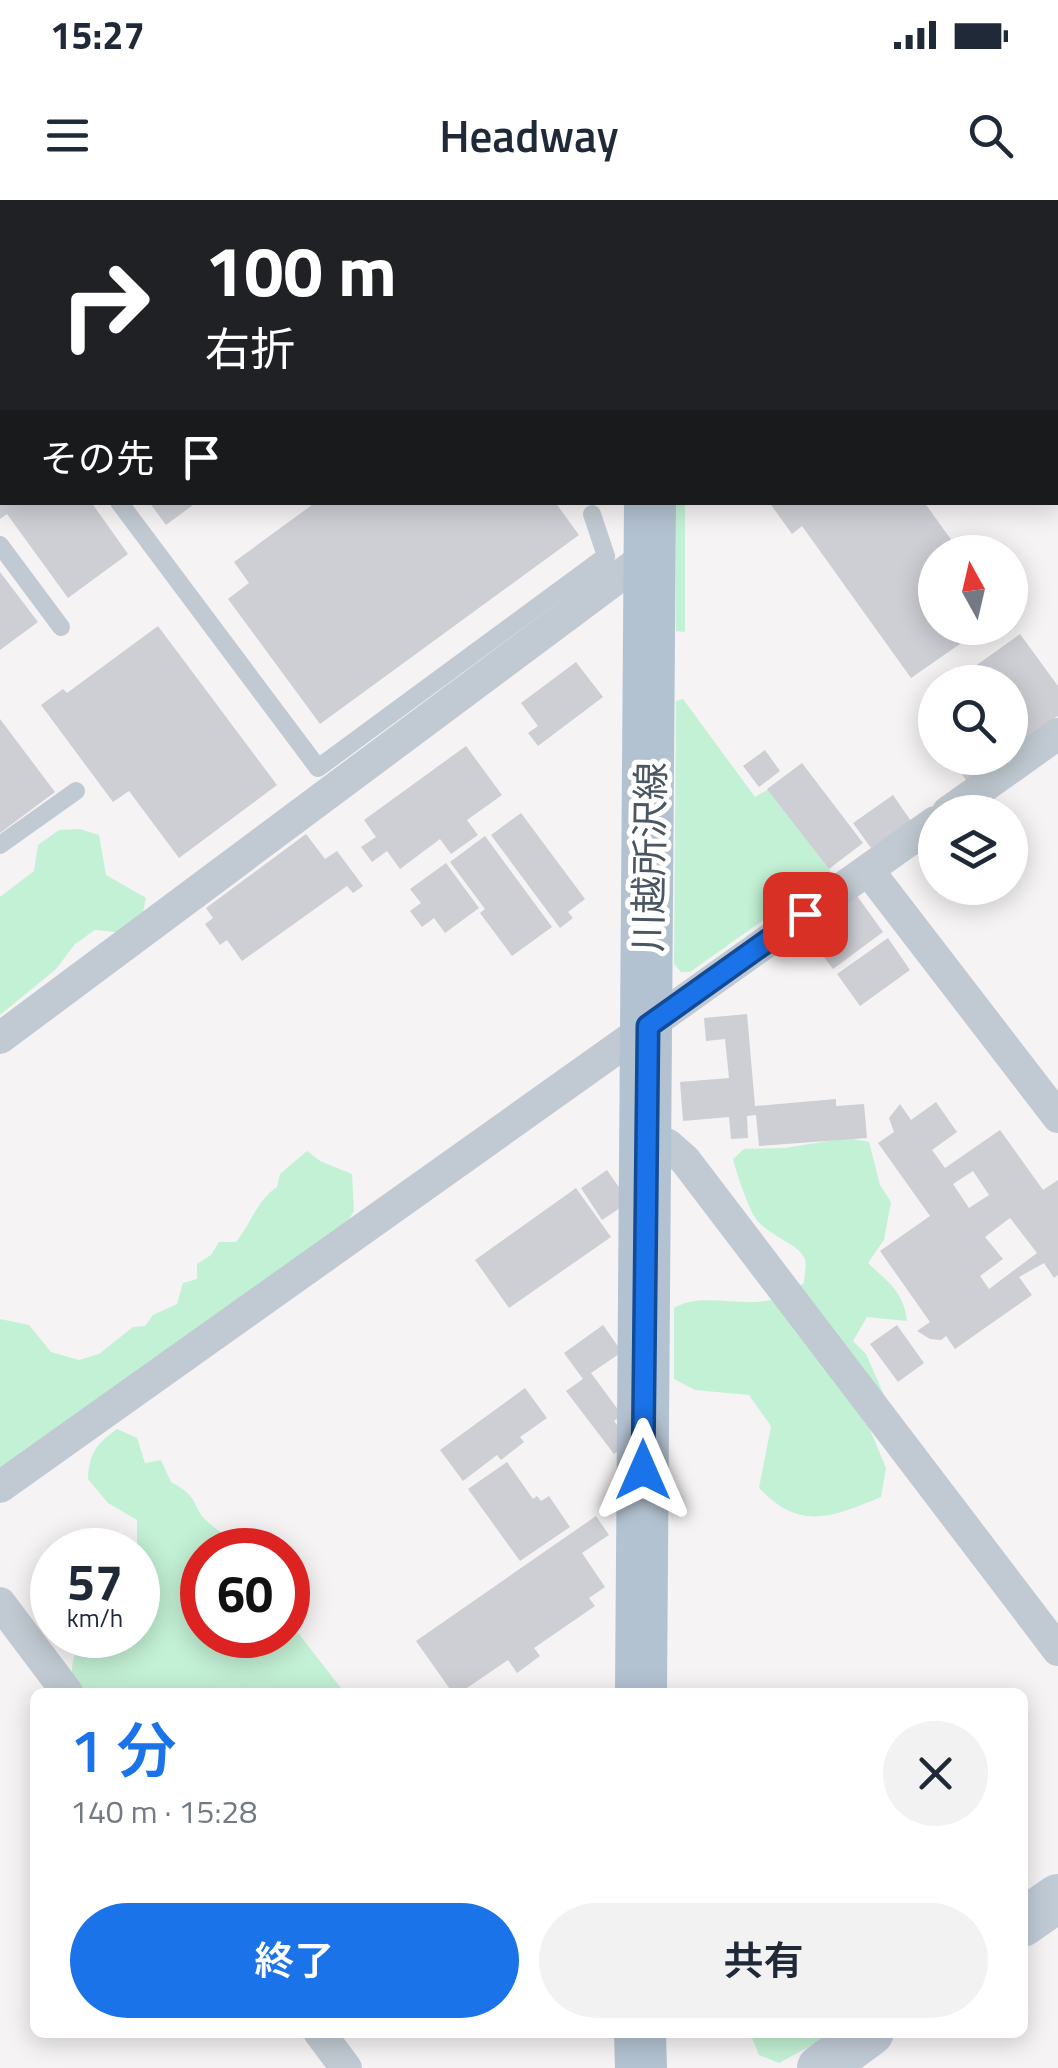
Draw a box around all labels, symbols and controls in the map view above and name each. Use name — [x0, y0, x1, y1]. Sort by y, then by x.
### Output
text: 15:27 — [50, 6, 145, 64]
text: Headway — [439, 101, 619, 169]
icon: menu — [40, 108, 95, 163]
icon: search — [963, 108, 1018, 163]
text: 100 m — [205, 217, 397, 323]
icon: right — [40, 240, 170, 370]
text: 右折 — [205, 314, 295, 382]
text: その先 — [40, 429, 154, 487]
icon: arrive — [174, 430, 229, 485]
north arrow — [918, 535, 1028, 645]
map controls — [918, 535, 1028, 905]
button: search — [918, 665, 1028, 775]
street label: 川越所沢線 — [618, 762, 680, 952]
button: layers — [918, 795, 1028, 905]
pin — [763, 872, 848, 957]
icon: arrive — [778, 887, 833, 942]
position arrow — [591, 1418, 695, 1522]
speed limit sign: 60 — [180, 1528, 310, 1658]
text: 57 — [67, 1543, 123, 1619]
text: km/h — [67, 1599, 123, 1637]
text: 1 分 — [70, 1704, 177, 1795]
button: close — [883, 1721, 988, 1826]
text: 140 m · 15:28 — [70, 1787, 257, 1835]
button: 終了 — [70, 1903, 519, 2018]
button: 共有 — [539, 1903, 988, 2018]

